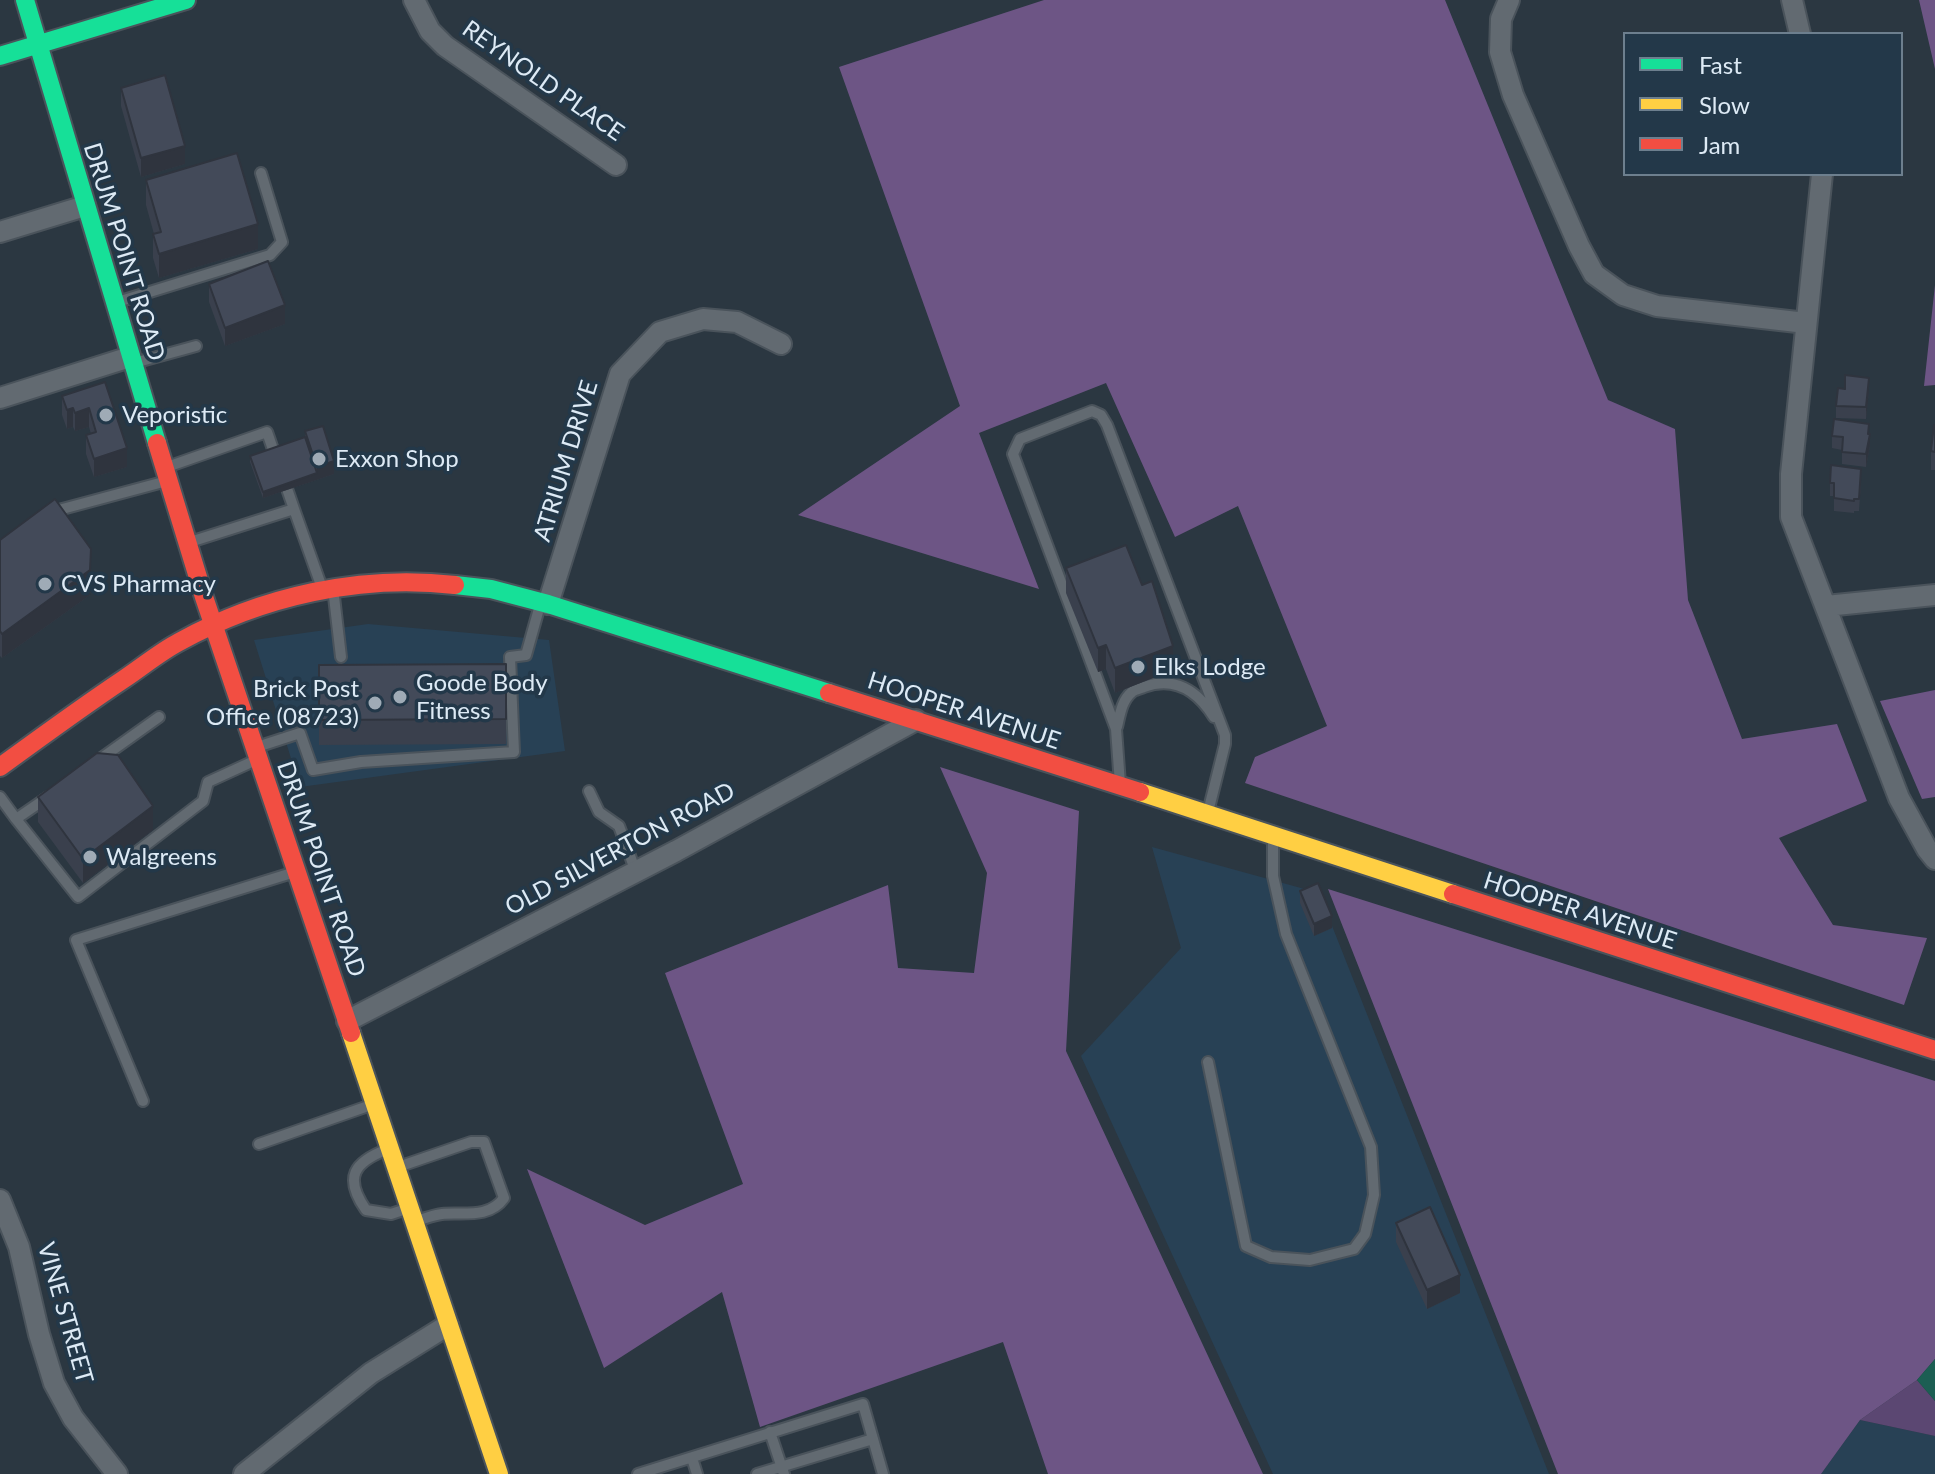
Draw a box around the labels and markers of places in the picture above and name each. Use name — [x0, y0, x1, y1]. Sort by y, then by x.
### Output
place label: Veporistic — [122, 401, 227, 429]
marker: Veporistic — [97, 406, 115, 424]
place label: Exxon Shop — [335, 445, 459, 473]
marker: Exxon Shop — [310, 450, 328, 468]
place label: CVS Pharmacy — [61, 570, 216, 598]
marker: CVS Pharmacy — [36, 575, 54, 593]
place label: Elks Lodge — [1154, 653, 1266, 681]
marker: Elks Lodge — [1129, 658, 1147, 676]
place label: Goode Body Fitness — [416, 669, 548, 725]
place label: Brick Post Office (08723) — [206, 675, 359, 731]
marker: Goode Body Fitness — [391, 688, 409, 706]
marker: Brick Post Office (08723) — [366, 694, 384, 712]
place label: Walgreens — [106, 843, 217, 871]
marker: Walgreens — [81, 848, 99, 866]

